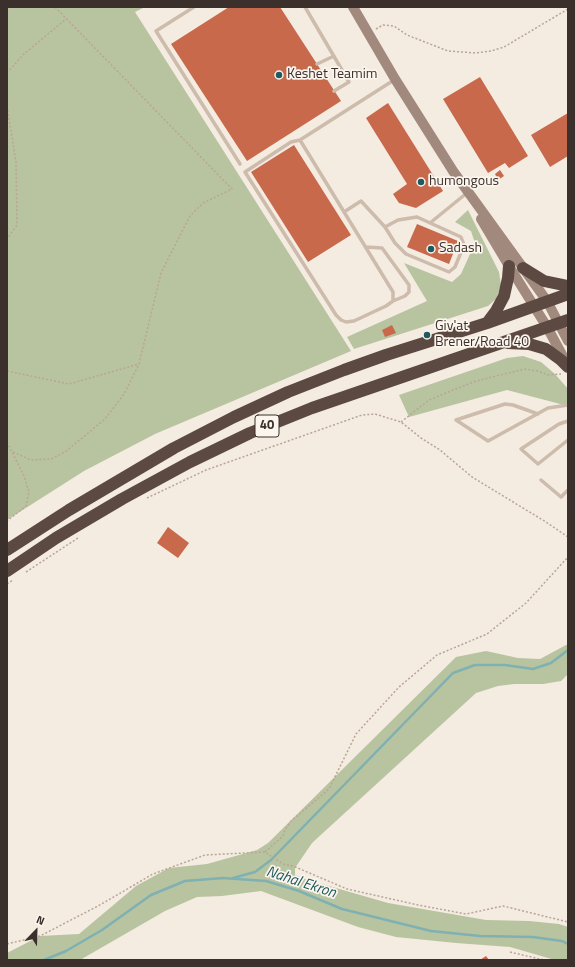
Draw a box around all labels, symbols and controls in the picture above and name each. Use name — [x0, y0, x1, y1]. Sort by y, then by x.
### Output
place label: Keshet Teamim — [287, 67, 378, 83]
marker: Keshet Teamim — [274, 70, 284, 80]
place label: humongous — [429, 174, 499, 190]
marker: humongous — [416, 177, 426, 187]
place label: Sadash — [439, 241, 482, 257]
marker: Sadash — [426, 244, 436, 254]
place label: Giv'at Brener/Road 40 — [435, 319, 529, 352]
marker: Giv'at Brener/Road 40 — [422, 330, 432, 340]
road number: 40 — [255, 415, 279, 437]
water label: Nahal Ekron — [264, 863, 338, 903]
north arrow — [16, 911, 56, 951]
text: N — [34, 911, 47, 929]

